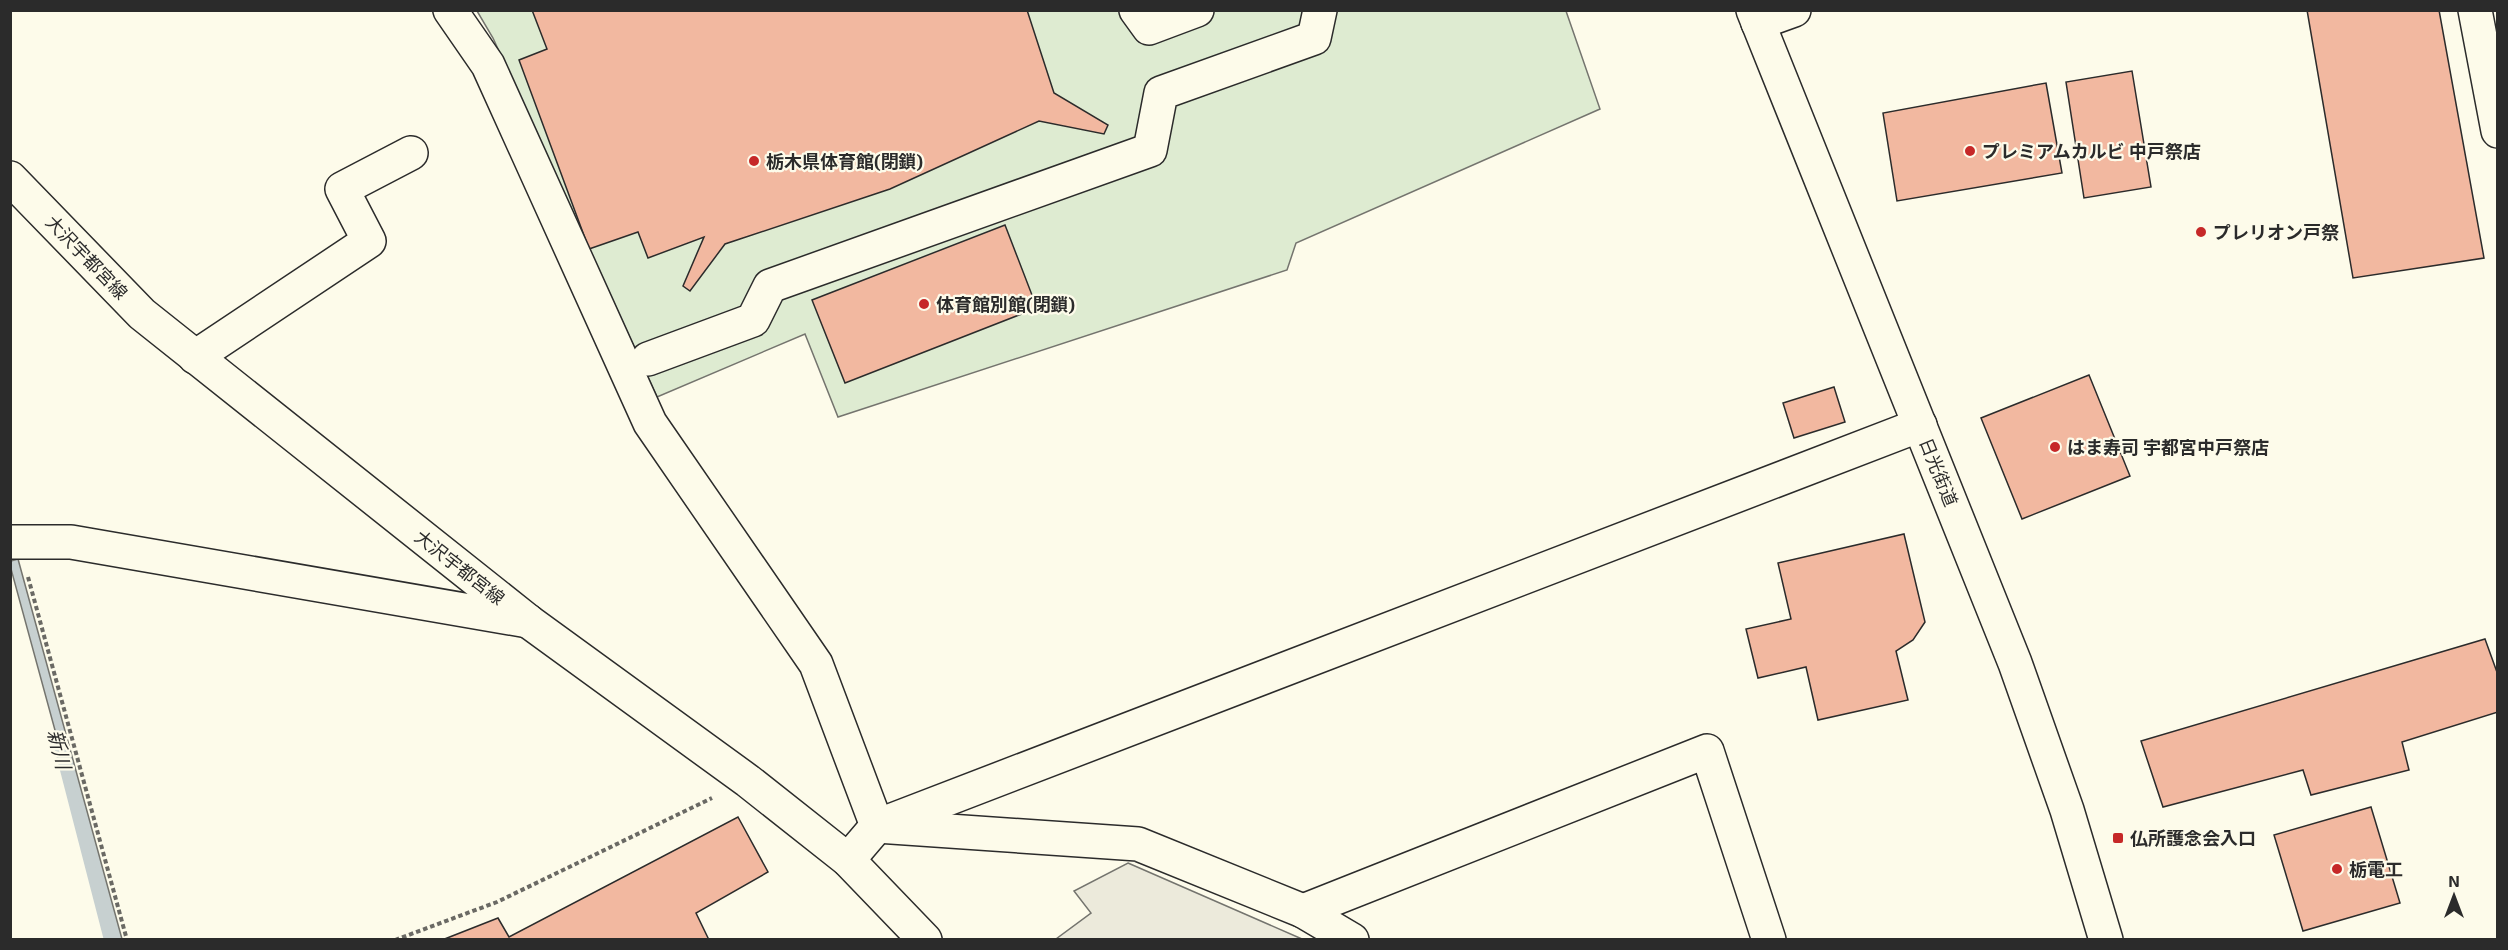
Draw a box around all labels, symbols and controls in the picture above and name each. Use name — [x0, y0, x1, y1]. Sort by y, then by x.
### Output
place label: プレミアムカルビ 中戸祭店 — [1982, 140, 2201, 162]
marker: プレミアムカルビ 中戸祭店 — [1963, 144, 1977, 158]
place label: 栃木県体育館(閉鎖) — [766, 150, 923, 172]
marker: 栃木県体育館(閉鎖) — [747, 154, 761, 168]
street label: 大沢宇都宮線 — [42, 211, 132, 303]
place label: プレリオン戸祭 — [2213, 221, 2339, 243]
marker: プレリオン戸祭 — [2194, 225, 2208, 239]
place label: 体育館別館(閉鎖) — [936, 293, 1075, 315]
marker: 体育館別館(閉鎖) — [917, 297, 931, 311]
street label: 日光街道 — [1915, 435, 1963, 509]
place label: はま寿司 宇都宮中戸祭店 — [2067, 436, 2269, 458]
marker: はま寿司 宇都宮中戸祭店 — [2048, 440, 2062, 454]
street label: 大沢宇都宮線 — [411, 525, 509, 609]
water label: 新川 — [44, 727, 77, 773]
place label: 仏所護念会入口 — [2130, 827, 2256, 849]
marker: 仏所護念会入口 — [2111, 831, 2125, 845]
place label: 栃電工 — [2349, 858, 2403, 880]
marker: 栃電工 — [2330, 862, 2344, 876]
north arrow — [2424, 866, 2484, 926]
text: N — [2448, 871, 2460, 890]

